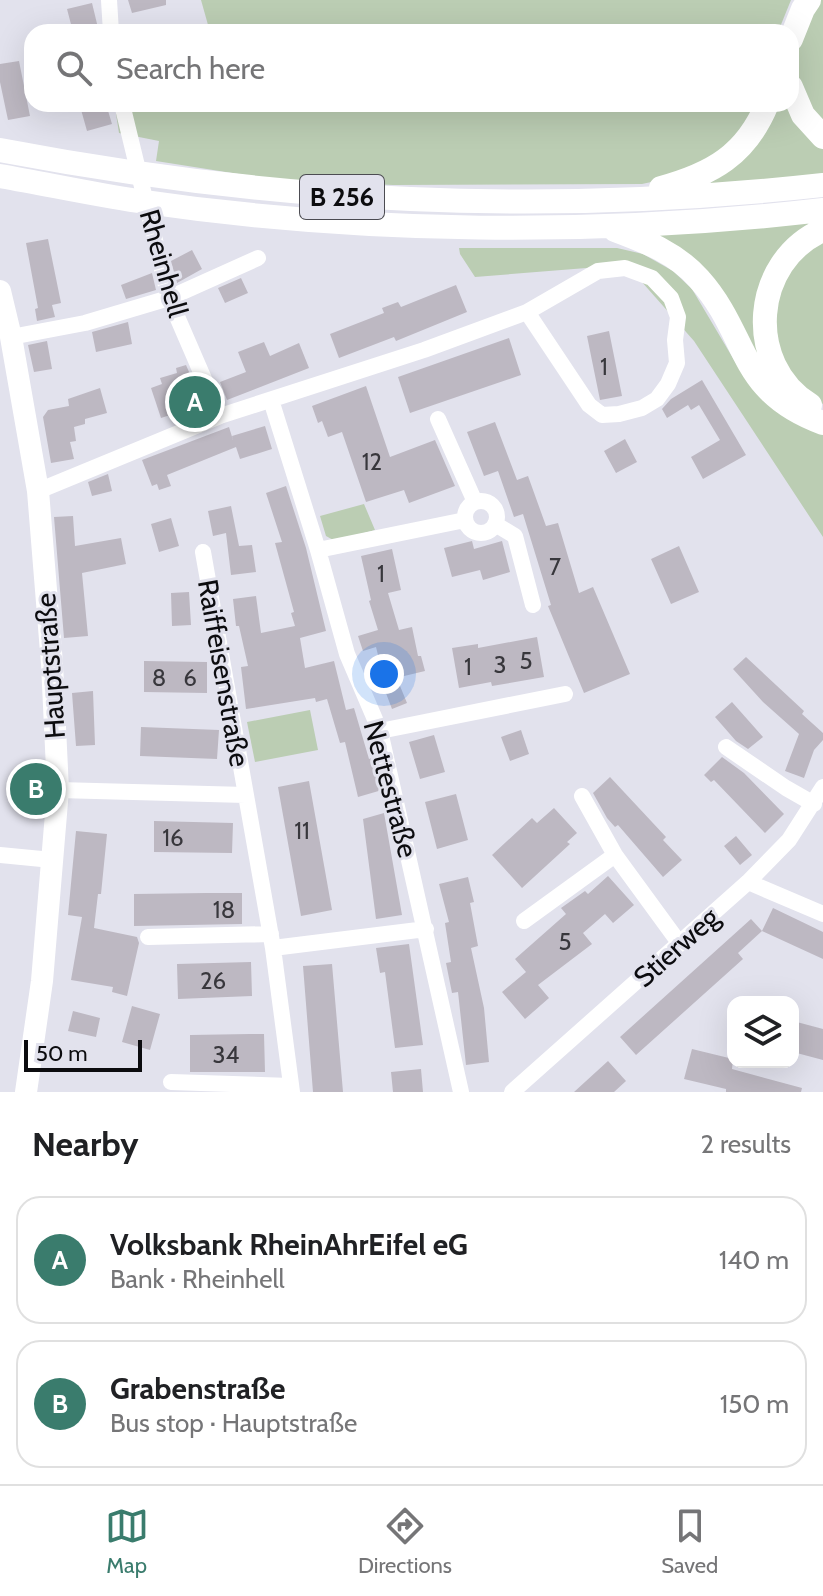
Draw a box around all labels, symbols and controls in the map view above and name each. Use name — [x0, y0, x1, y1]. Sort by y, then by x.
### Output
search box — [24, 24, 799, 112]
icon: search — [52, 46, 96, 90]
text: Search here — [116, 50, 265, 87]
road number: B 256 — [300, 175, 384, 219]
street label: Rheinhell — [132, 205, 196, 321]
house number: 1 — [600, 352, 608, 381]
pin: A — [169, 372, 221, 432]
house number: 12 — [362, 447, 382, 476]
house number: 7 — [549, 552, 561, 581]
house number: 1 — [377, 559, 385, 588]
street label: Raiffeisenstraße — [191, 577, 257, 769]
street label: Hauptstraße — [28, 592, 72, 740]
house number: 5 — [520, 646, 532, 675]
house number: 3 — [494, 650, 506, 679]
house number: 1 — [464, 652, 472, 681]
your location — [364, 654, 404, 694]
house number: 8 — [152, 663, 166, 692]
house number: 6 — [183, 663, 197, 692]
street label: Nettestraße — [356, 717, 426, 861]
pin: B — [10, 759, 62, 819]
house number: 11 — [294, 816, 310, 845]
house number: 16 — [162, 823, 184, 852]
house number: 18 — [213, 895, 235, 924]
street label: Stierweg — [626, 899, 726, 994]
house number: 5 — [559, 927, 571, 956]
house number: 26 — [200, 966, 226, 995]
map controls — [727, 996, 799, 1068]
button: layers — [727, 996, 799, 1068]
scale bar — [24, 1036, 142, 1072]
text: 50 m — [36, 1040, 88, 1067]
house number: 34 — [213, 1040, 240, 1069]
text: Nearby — [32, 1123, 139, 1165]
text: 2 results — [700, 1128, 791, 1160]
text: Volksbank RheinAhrEifel eG — [110, 1226, 468, 1263]
text: A — [52, 1244, 68, 1276]
text: 140 m — [719, 1244, 789, 1276]
text: Bank · Rheinhell — [110, 1263, 285, 1295]
text: Grabenstraße — [110, 1370, 285, 1407]
text: B — [52, 1388, 68, 1420]
text: 150 m — [720, 1388, 789, 1420]
text: Bus stop · Hauptstraße — [110, 1407, 357, 1439]
tab: Map — [105, 1504, 149, 1579]
tab: Directions — [358, 1504, 452, 1579]
tab: Saved — [661, 1504, 718, 1579]

